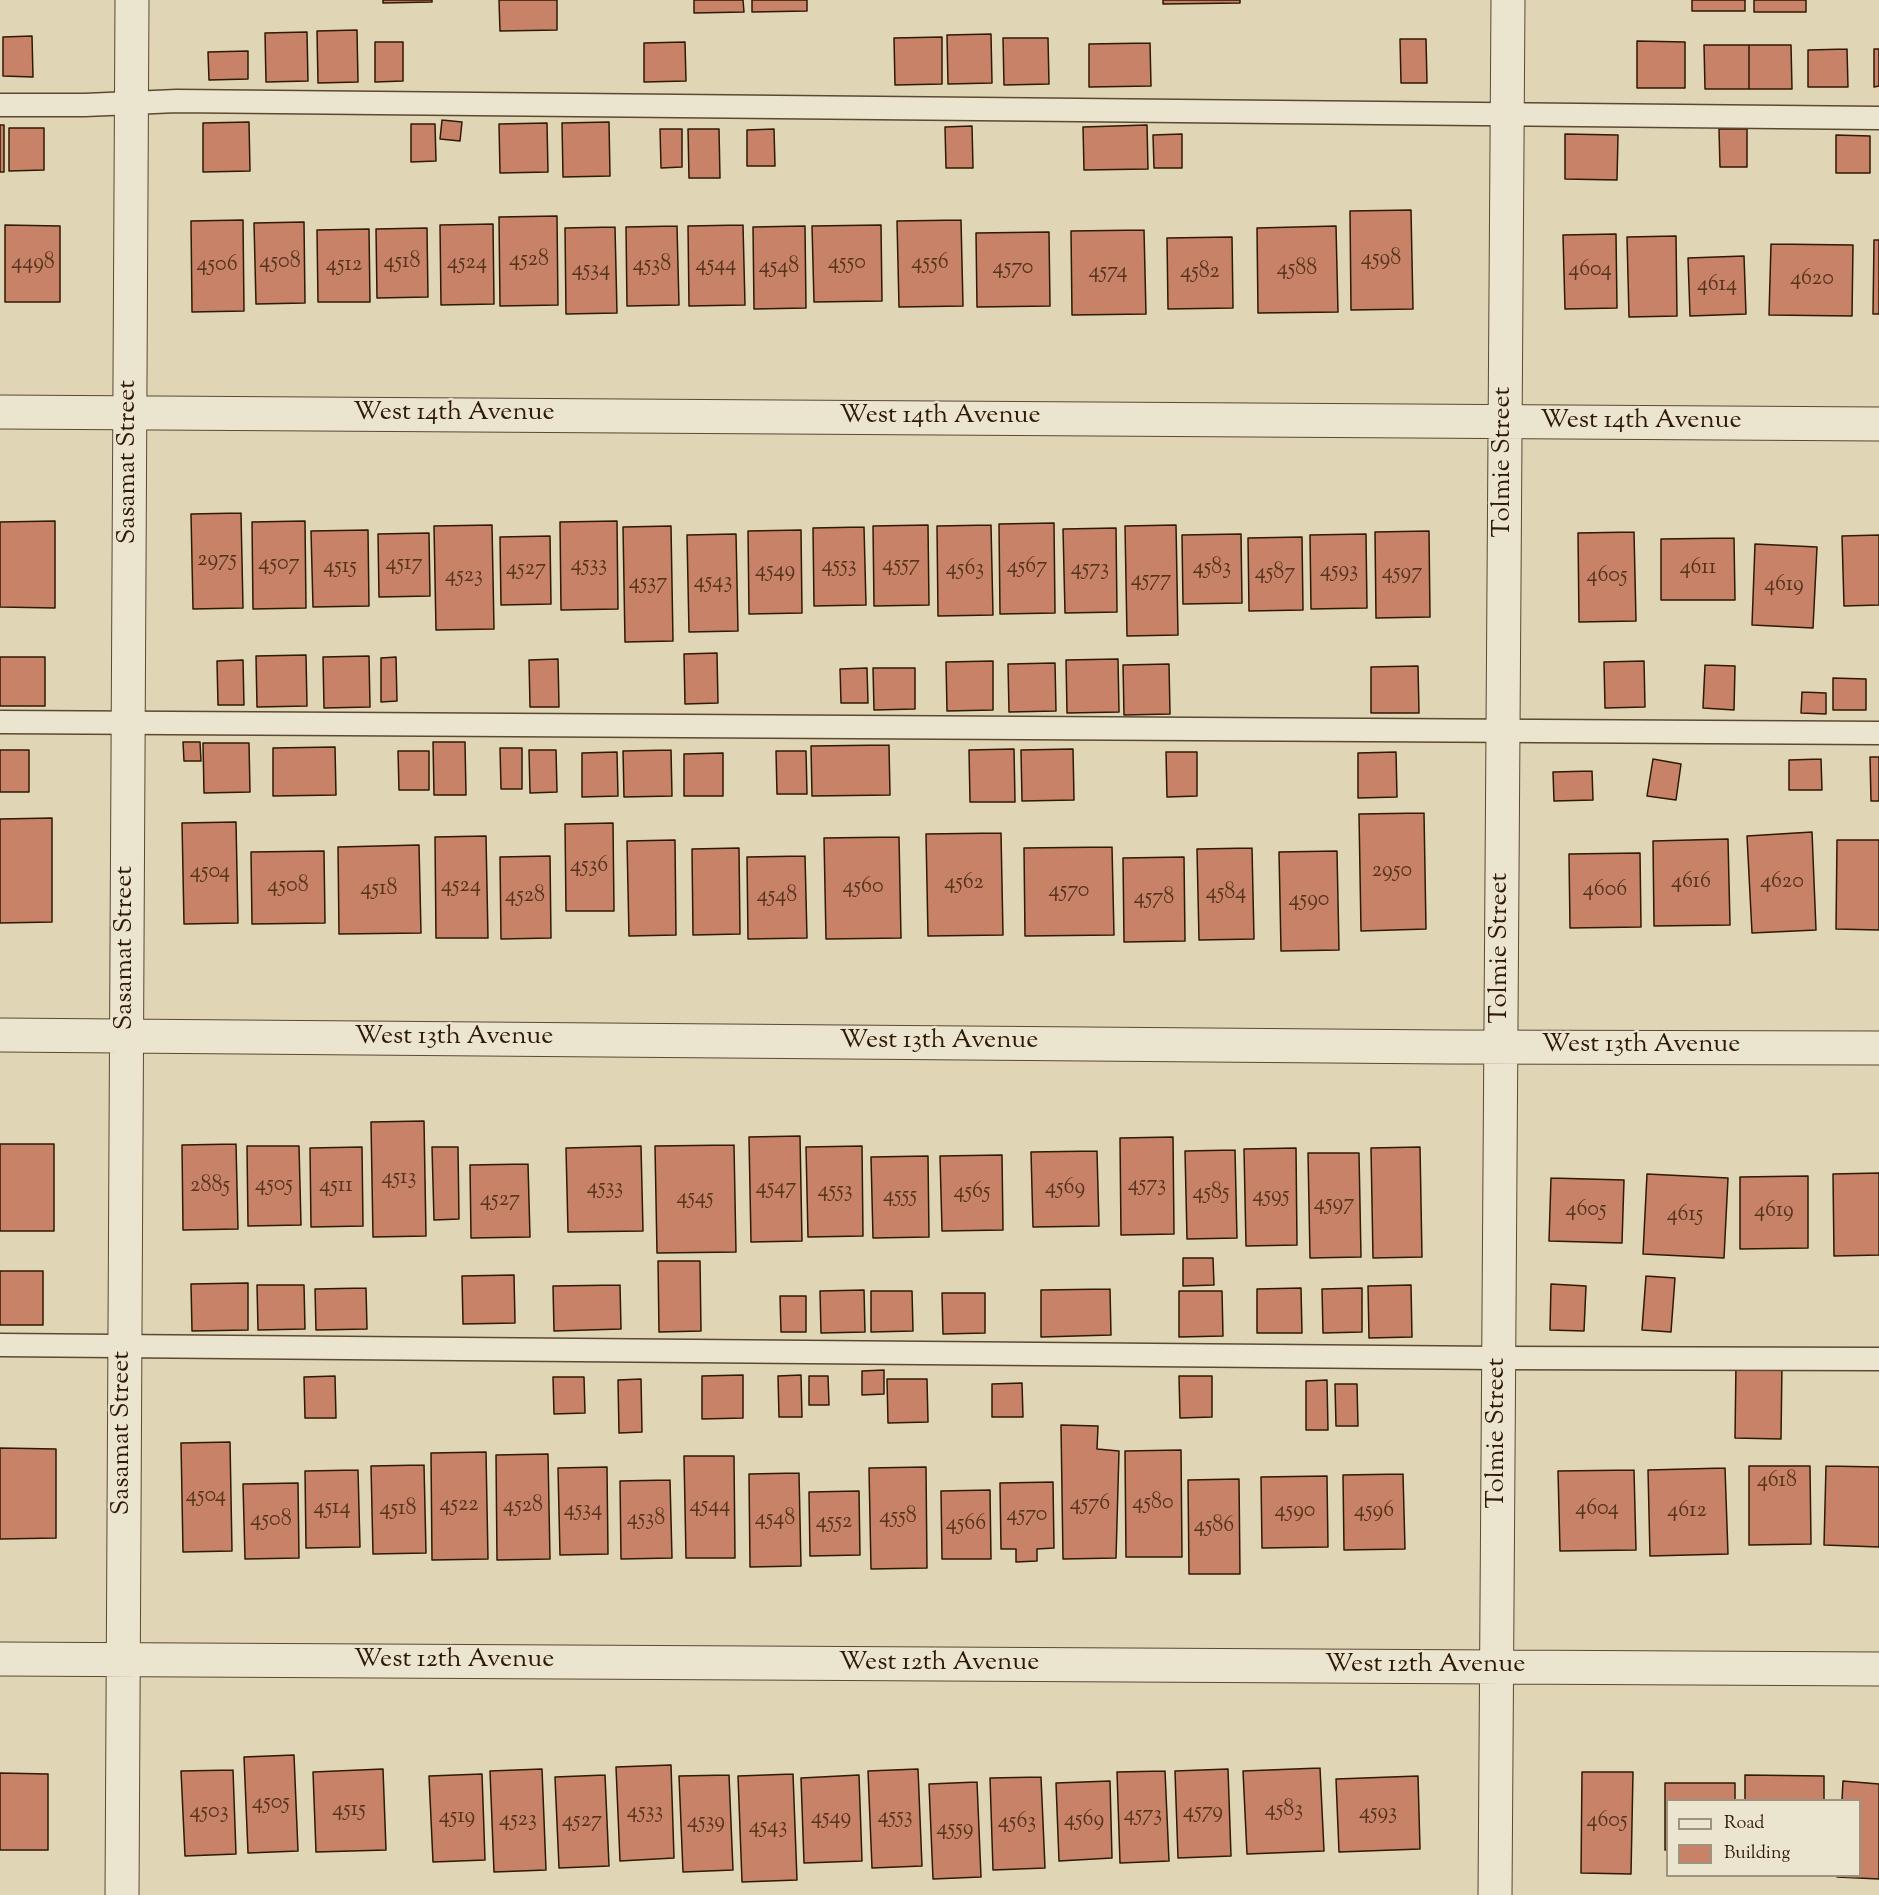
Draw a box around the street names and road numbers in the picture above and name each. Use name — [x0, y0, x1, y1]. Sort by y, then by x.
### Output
street label: Sasamat Street — [114, 380, 146, 544]
street label: Tolmie Street — [1489, 387, 1521, 537]
street label: West 14th Avenue — [353, 399, 555, 431]
street label: West 14th Avenue — [839, 402, 1041, 434]
street label: West 14th Avenue — [1540, 407, 1742, 439]
street label: Sasamat Street — [111, 866, 143, 1030]
street label: Tolmie Street — [1486, 873, 1518, 1023]
street label: West 13th Avenue — [355, 1023, 553, 1055]
street label: West 13th Avenue — [840, 1027, 1038, 1059]
street label: West 13th Avenue — [1542, 1031, 1740, 1063]
street label: Sasamat Street — [108, 1351, 140, 1515]
street label: Tolmie Street — [1483, 1358, 1515, 1508]
street label: West 12th Avenue — [354, 1646, 554, 1678]
street label: West 12th Avenue — [839, 1649, 1039, 1681]
street label: West 12th Avenue — [1325, 1651, 1525, 1683]

